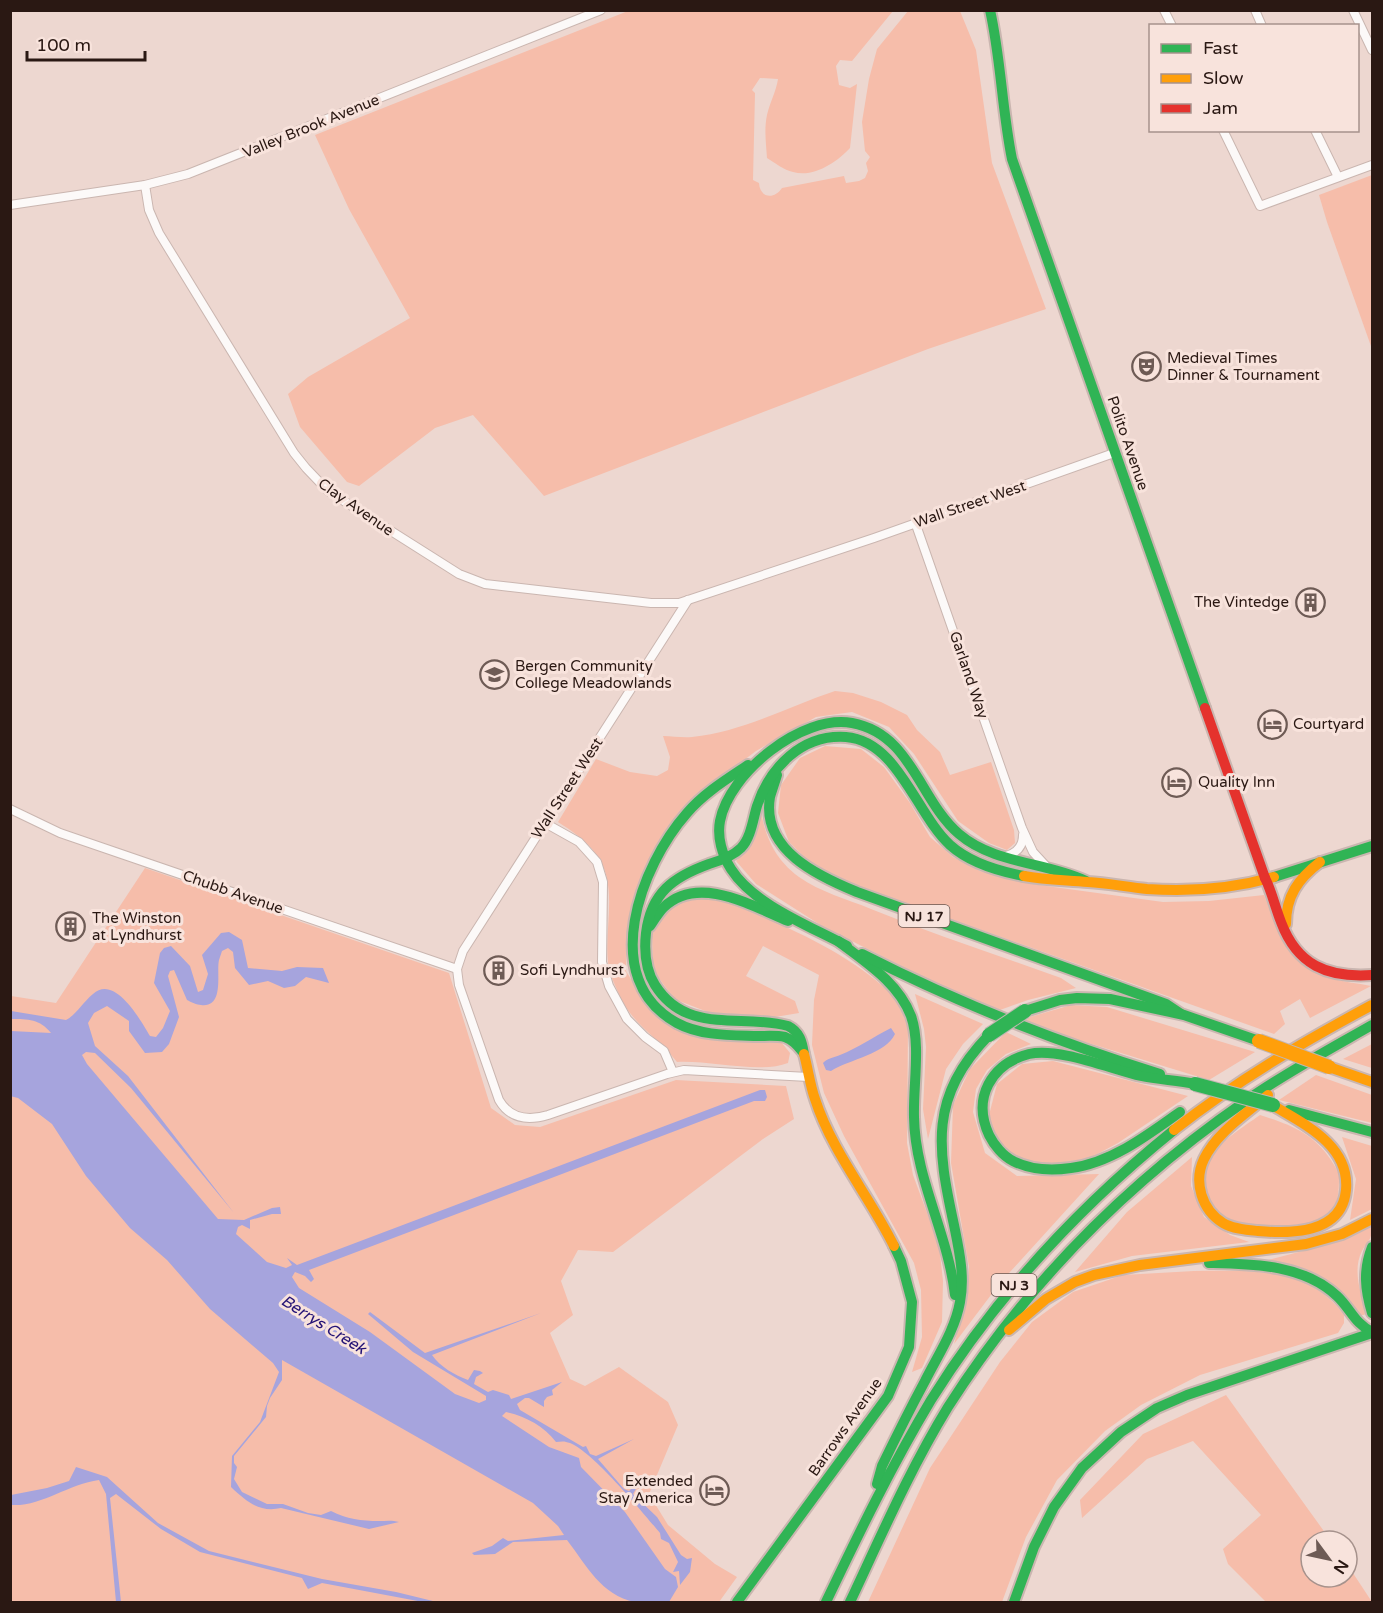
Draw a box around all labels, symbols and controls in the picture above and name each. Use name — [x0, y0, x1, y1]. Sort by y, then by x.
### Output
scale bar — [27, 24, 146, 62]
legend — [1149, 24, 1359, 132]
text: 100 m — [36, 34, 91, 56]
text: Fast — [1203, 37, 1238, 59]
text: Slow — [1203, 67, 1244, 89]
street label: Valley Brook Avenue — [240, 90, 382, 162]
text: Jam — [1203, 97, 1238, 119]
place label: Medieval Times Dinner & Tournament — [1167, 349, 1320, 384]
theatre icon: Medieval Times Dinner & Tournament — [1130, 351, 1162, 383]
street label: Polito Avenue — [1103, 393, 1153, 493]
street label: Clay Avenue — [315, 474, 397, 540]
street label: Wall Street West — [912, 476, 1028, 532]
building icon: The Vintedge — [1294, 586, 1326, 618]
place label: The Vintedge — [1194, 593, 1289, 611]
street label: Garland Way — [946, 629, 992, 721]
place label: Bergen Community College Meadowlands — [515, 657, 672, 692]
school or university icon: Bergen Community College Meadowlands — [478, 659, 510, 691]
hotel icon: Courtyard — [1256, 708, 1288, 740]
place label: Courtyard — [1293, 715, 1364, 733]
street label: Wall Street West — [528, 734, 607, 842]
hotel icon: Quality Inn — [1161, 766, 1193, 798]
place label: Quality Inn — [1198, 773, 1275, 791]
street label: Chubb Avenue — [180, 866, 286, 918]
road number: NJ 17 — [898, 905, 950, 927]
place label: The Winston at Lyndhurst — [92, 909, 182, 944]
building icon: The Winston at Lyndhurst — [55, 911, 87, 943]
building icon: Sofi Lyndhurst — [483, 954, 515, 986]
place label: Sofi Lyndhurst — [520, 961, 624, 979]
road number: NJ 3 — [992, 1274, 1036, 1296]
water label: Berrys Creek — [277, 1291, 371, 1360]
street label: Barrows Avenue — [804, 1374, 886, 1480]
place label: Extended Stay America — [599, 1472, 693, 1507]
hotel icon: Extended Stay America — [698, 1474, 730, 1506]
north arrow — [1299, 1529, 1359, 1589]
text: N — [1329, 1556, 1353, 1577]

